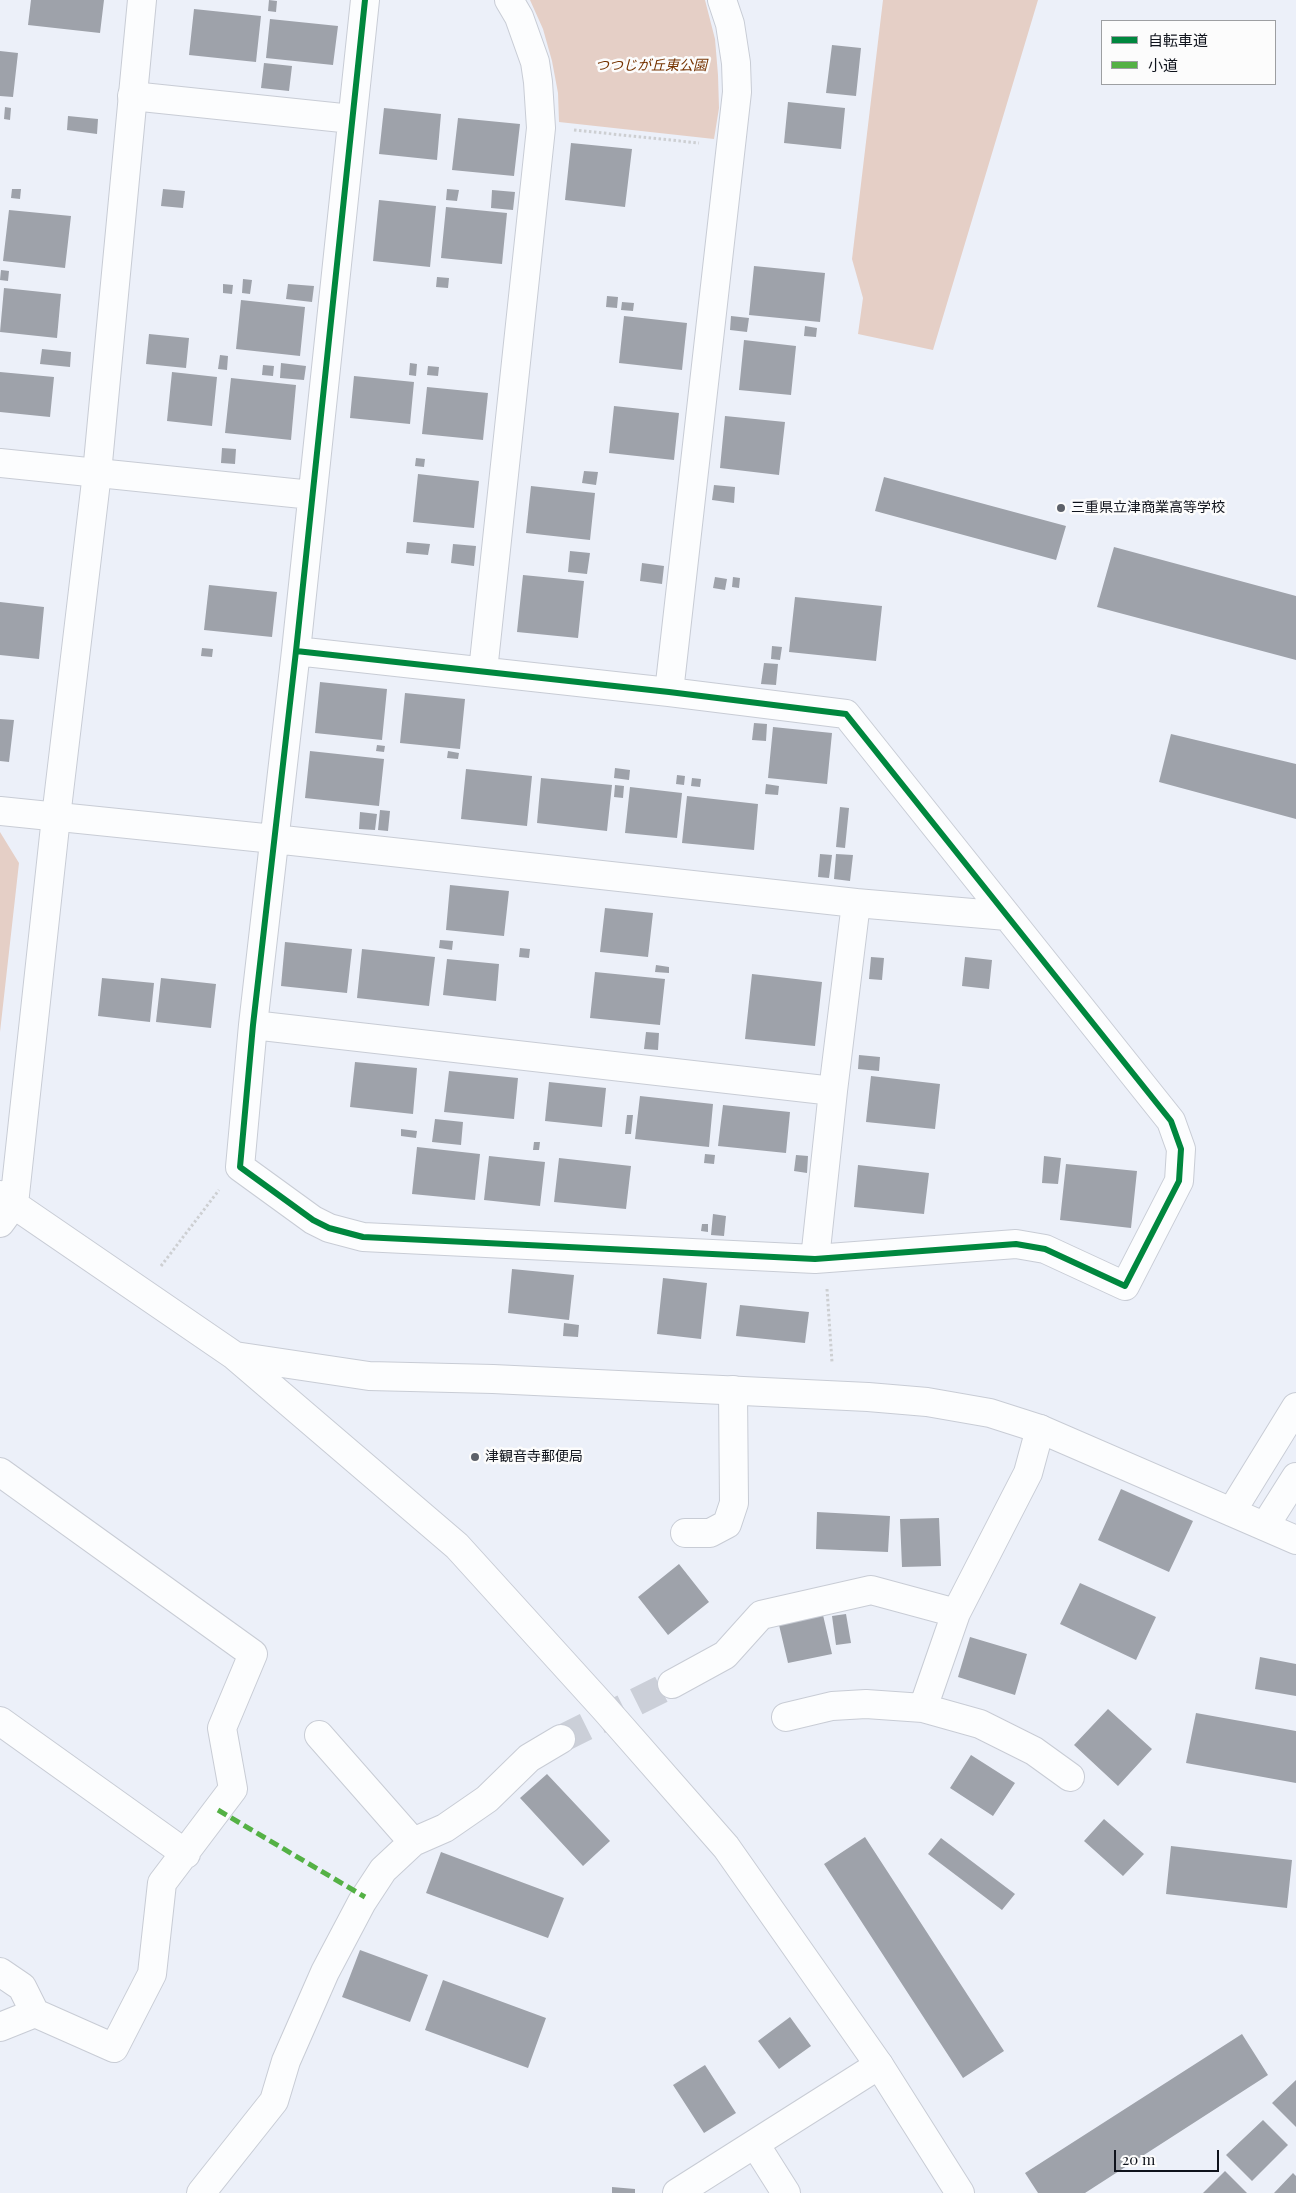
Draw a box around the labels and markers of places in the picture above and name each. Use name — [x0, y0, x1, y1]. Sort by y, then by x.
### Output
place label: 三重県立津商業高等学校 — [1071, 500, 1225, 516]
marker: 三重県立津商業高等学校 — [1055, 502, 1067, 514]
place label: 津観音寺郵便局 — [485, 1449, 583, 1465]
marker: 津観音寺郵便局 — [469, 1451, 481, 1463]

